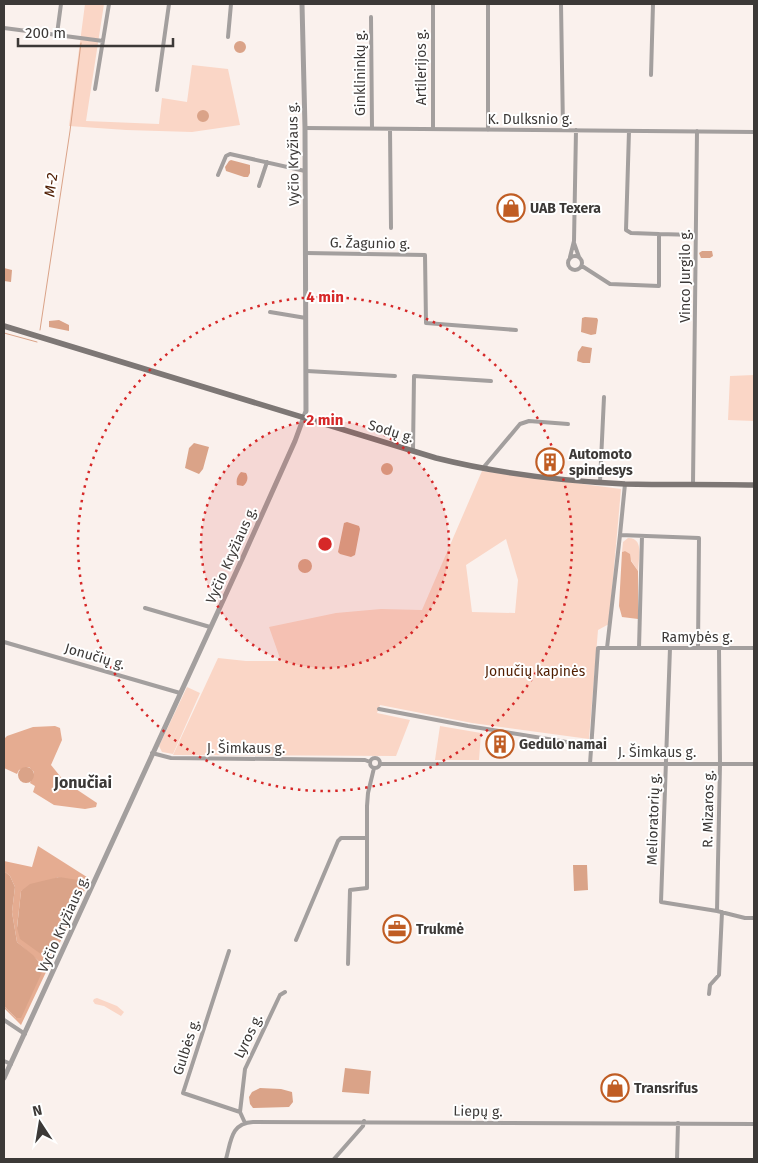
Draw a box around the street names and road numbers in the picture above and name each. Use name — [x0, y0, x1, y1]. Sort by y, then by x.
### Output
street label: Artilerijos g. — [413, 29, 430, 105]
street label: Ginklininkų g. — [352, 30, 369, 116]
street label: Vyčio Kryžiaus g. — [284, 102, 303, 206]
street label: K. Dulksnio g. — [488, 111, 572, 128]
street label: Vinco Jurgilo g. — [677, 229, 694, 323]
street label: G. Žagunio g. — [330, 233, 410, 253]
street label: Sodų g. — [366, 417, 416, 446]
street label: Vyčio Kryžiaus g. — [202, 504, 260, 606]
street label: Ramybės g. — [661, 629, 733, 646]
street label: Jonučių g. — [63, 640, 127, 673]
street label: J. Šimkaus g. — [207, 739, 285, 757]
street label: J. Šimkaus g. — [618, 743, 696, 761]
street label: R. Mizaros g. — [699, 770, 718, 848]
street label: Melioratorių g. — [643, 773, 664, 865]
street label: Vyčio Kryžiaus g. — [34, 873, 92, 975]
street label: Lyros g. — [231, 1011, 266, 1061]
street label: Gulbės g. — [169, 1017, 204, 1077]
street label: Liepų g. — [453, 1103, 503, 1120]

